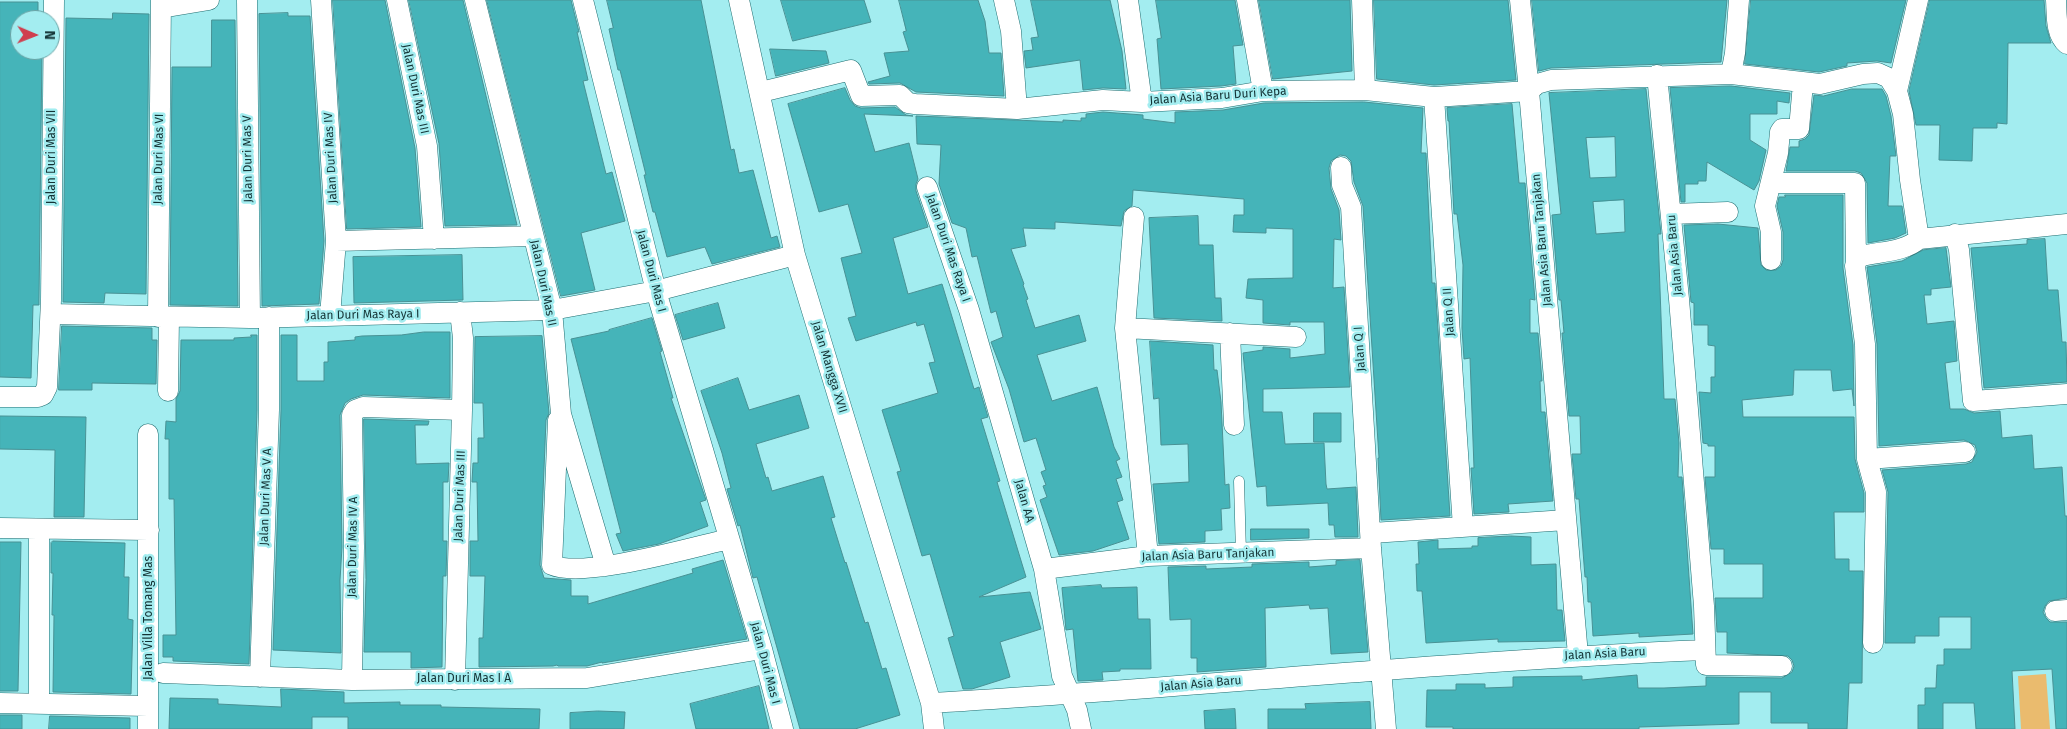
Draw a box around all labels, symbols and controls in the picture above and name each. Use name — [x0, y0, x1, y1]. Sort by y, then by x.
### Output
north arrow — [10, 10, 60, 60]
text: N — [41, 30, 58, 40]
street label: Jalan Duri Mas III — [398, 43, 432, 135]
street label: Jalan Asia Baru Duri Kepa — [1149, 84, 1287, 108]
street label: Jalan Duri Mas VII — [45, 110, 59, 204]
street label: Jalan Duri Mas IV — [321, 112, 341, 204]
street label: Jalan Duri Mas VI — [151, 113, 167, 205]
street label: Jalan Duri Mas V — [240, 115, 256, 203]
street label: Jalan Asia Baru Tanjakan — [1529, 173, 1555, 307]
street label: Jalan Duri Mas Raya I — [923, 192, 973, 304]
street label: Jalan Asia Baru — [1664, 214, 1686, 296]
street label: Jalan Duri Mas I — [633, 228, 669, 314]
street label: Jalan Duri Mas II — [527, 239, 559, 327]
street label: Jalan Q II — [1440, 287, 1458, 337]
street label: Jalan Duri Mas Raya I — [306, 307, 420, 323]
street label: Jalan Mangga XVII — [808, 319, 850, 415]
street label: Jalan Q I — [1351, 326, 1369, 372]
street label: Jalan Duri Mas V A — [257, 448, 275, 546]
street label: Jalan Duri Mas III — [451, 450, 469, 542]
street label: Jalan AA — [1011, 478, 1037, 524]
street label: Jalan Duri Mas IV A — [345, 496, 361, 598]
street label: Jalan Asia Baru Tanjakan — [1141, 545, 1275, 565]
street label: Jalan Villa Tomang Mas — [142, 556, 156, 680]
street label: Jalan Duri Mas I — [747, 620, 783, 706]
street label: Jalan Asia Baru — [1564, 645, 1646, 663]
street label: Jalan Duri Mas I A — [417, 672, 511, 686]
street label: Jalan Asia Baru — [1160, 673, 1242, 695]

